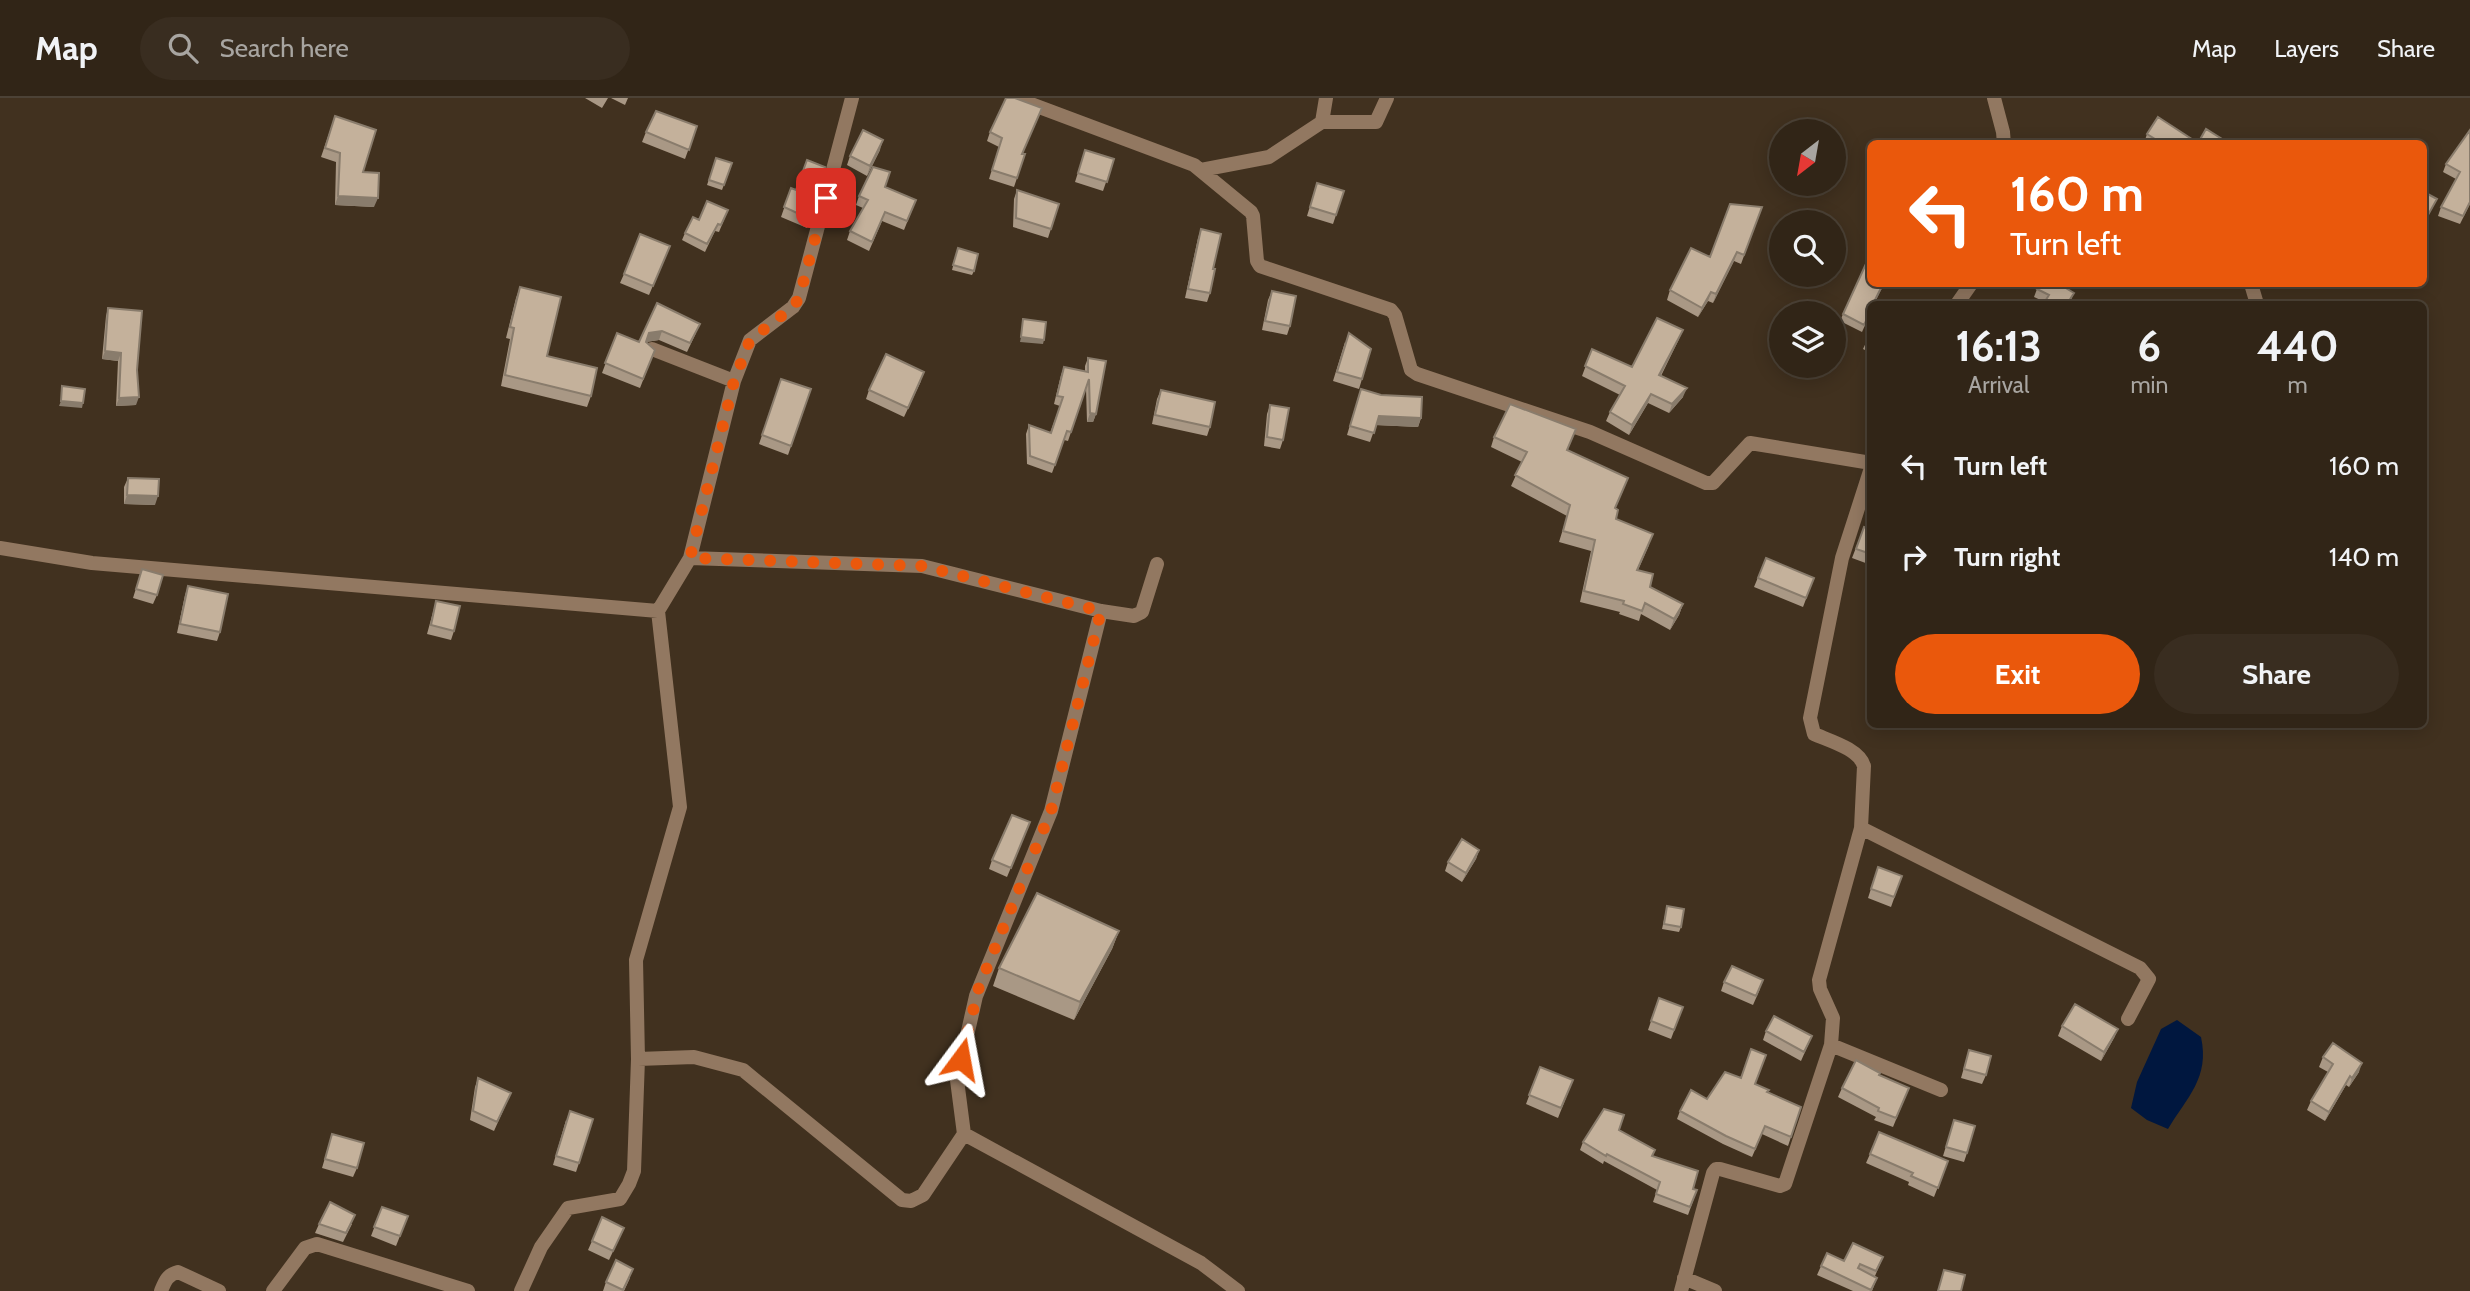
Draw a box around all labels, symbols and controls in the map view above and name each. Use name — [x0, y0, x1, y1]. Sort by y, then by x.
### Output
search box — [140, 17, 630, 80]
text: Map — [35, 28, 98, 68]
icon: search — [164, 29, 202, 67]
text: Search here — [220, 32, 349, 64]
text: Map — [2192, 34, 2236, 63]
text: Layers — [2274, 34, 2339, 63]
text: Share — [2377, 34, 2435, 63]
north arrow — [1769, 119, 1846, 196]
map controls — [1769, 119, 1846, 378]
text: 160 m — [2010, 164, 2144, 223]
pin — [796, 168, 856, 228]
icon: left — [1895, 168, 1986, 259]
icon: arrive — [807, 179, 845, 217]
button: search — [1769, 210, 1846, 287]
text: Turn left — [2010, 224, 2121, 263]
button: layers — [1769, 301, 1846, 378]
text: 16:13 — [1955, 320, 2042, 372]
text: 6 — [2138, 320, 2161, 372]
text: 440 — [2257, 320, 2339, 372]
text: Arrival — [1968, 371, 2029, 399]
text: min — [2130, 371, 2168, 399]
text: m — [2288, 371, 2308, 399]
icon: left — [1895, 447, 1933, 485]
text: Turn left — [1954, 450, 2047, 482]
text: 160 m — [2329, 450, 2399, 482]
icon: right — [1895, 538, 1933, 576]
text: Turn right — [1954, 541, 2060, 573]
text: 140 m — [2329, 541, 2399, 573]
button: Exit — [1895, 634, 2140, 714]
button: Share — [2154, 634, 2399, 714]
position arrow — [924, 1022, 998, 1096]

